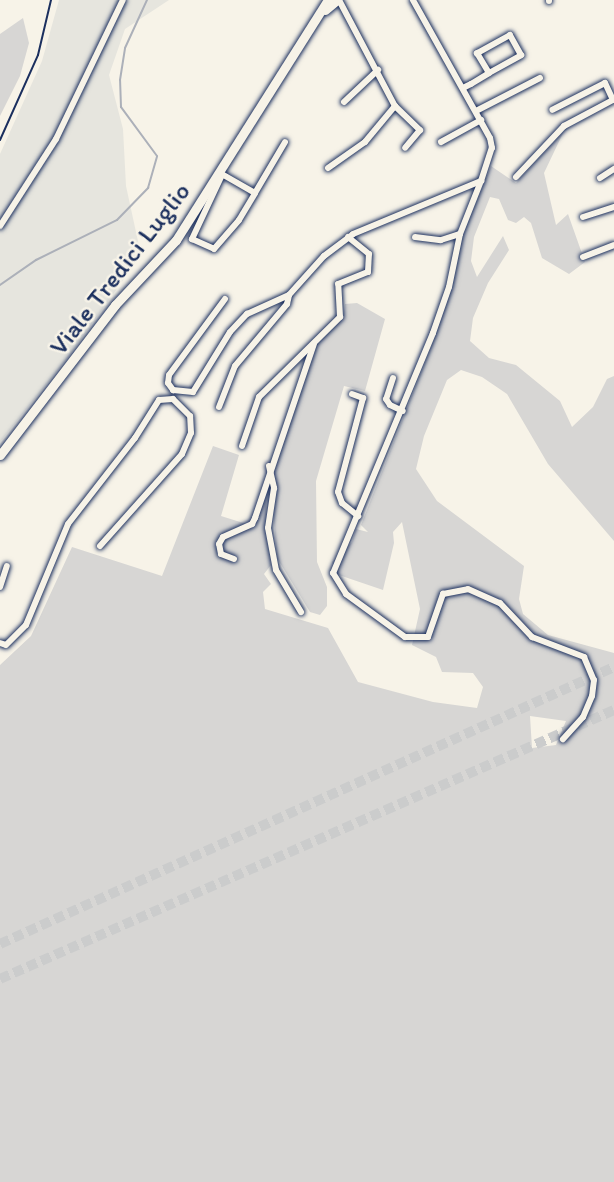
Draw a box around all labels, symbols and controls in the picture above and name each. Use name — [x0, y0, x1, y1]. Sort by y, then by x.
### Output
street label: Viale Tredici Luglio — [43, 177, 197, 361]

